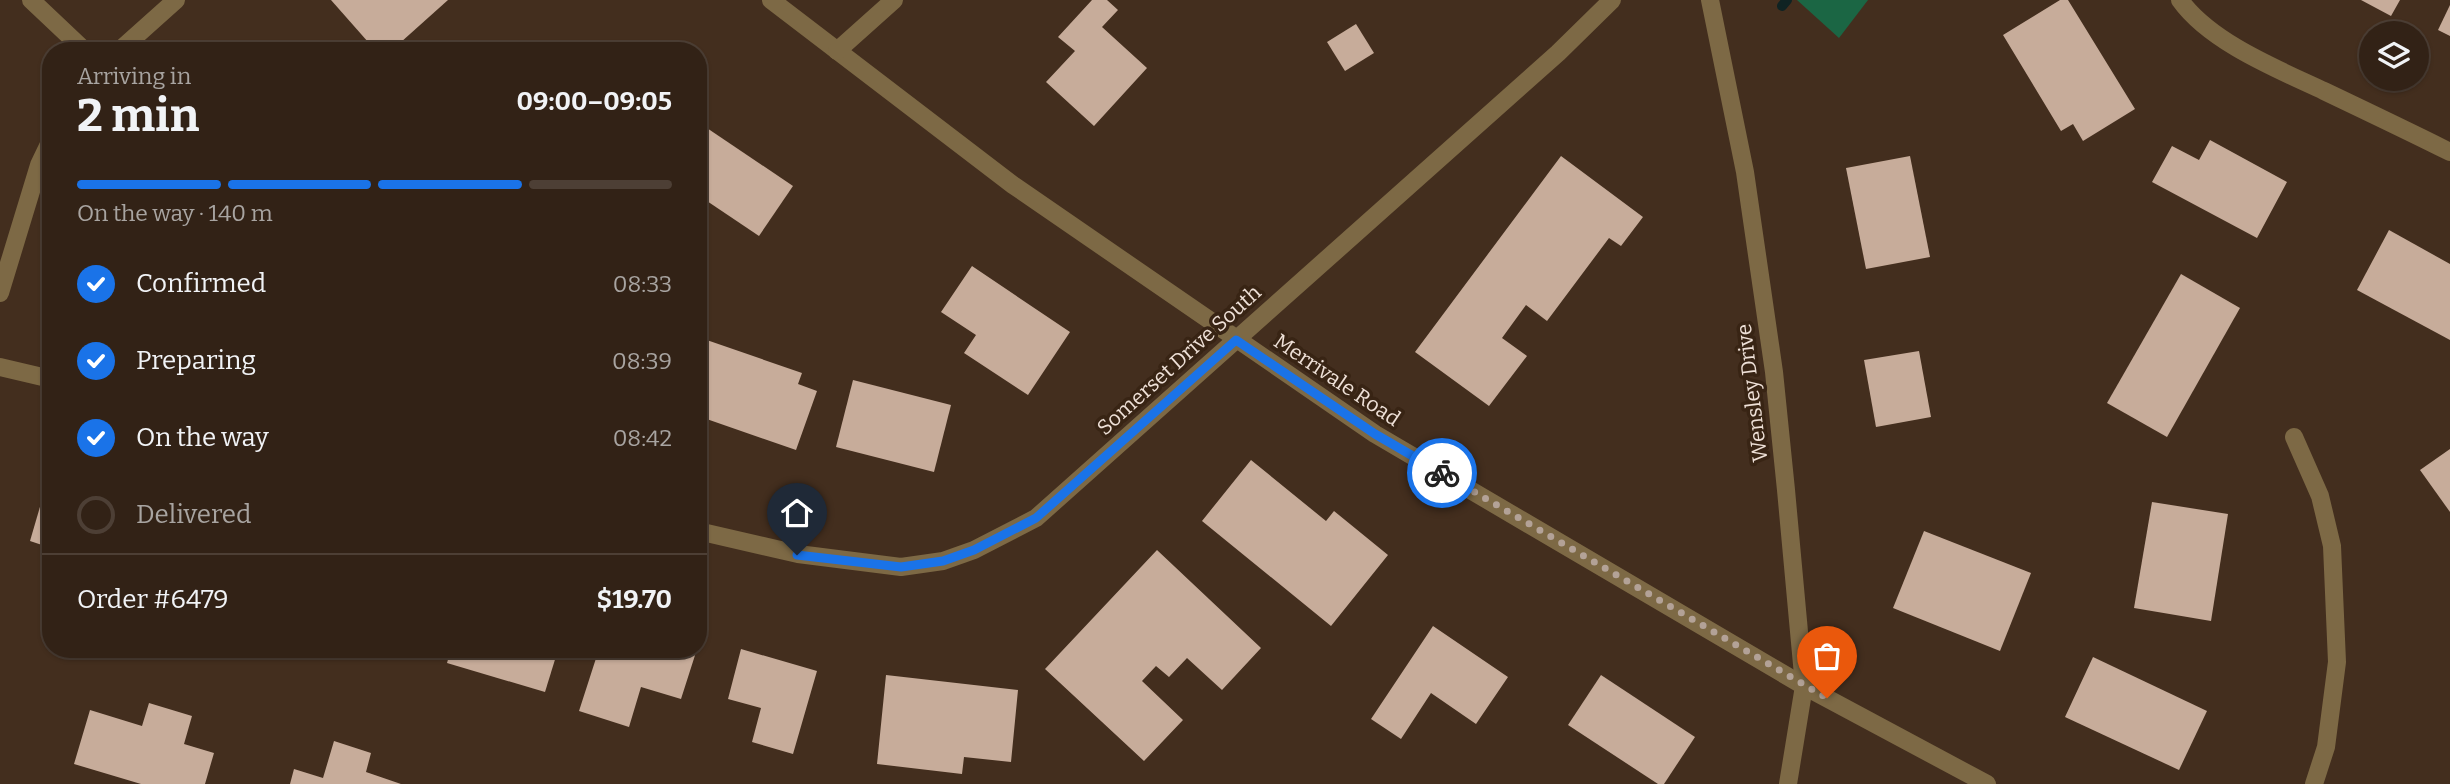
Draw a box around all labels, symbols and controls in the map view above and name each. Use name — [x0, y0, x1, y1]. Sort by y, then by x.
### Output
map controls — [2359, 21, 2429, 91]
button: layers — [2359, 21, 2429, 91]
text: Arriving in — [77, 62, 191, 90]
text: 09:00–09:05 — [517, 86, 672, 117]
text: 2 min — [77, 88, 199, 143]
text: On the way · 140 m — [77, 199, 273, 227]
icon: check — [77, 265, 115, 303]
text: Confirmed — [136, 268, 266, 299]
text: 08:33 — [613, 270, 672, 298]
street label: Somerset Drive South — [1091, 279, 1267, 441]
street label: Wensley Drive — [1731, 322, 1773, 464]
street label: Merrivale Road — [1269, 328, 1405, 432]
icon: check — [77, 342, 115, 380]
text: Preparing — [136, 345, 256, 376]
text: 08:39 — [612, 347, 672, 375]
icon: check — [77, 419, 115, 457]
text: On the way — [136, 422, 269, 453]
text: 08:42 — [613, 424, 672, 452]
courier — [1407, 438, 1477, 508]
icon: bike — [1423, 454, 1461, 492]
pin — [767, 483, 827, 555]
icon: home — [778, 494, 816, 532]
text: Delivered — [136, 499, 251, 530]
text: Order #6479 — [77, 584, 229, 615]
text: $19.70 — [596, 584, 672, 615]
pin — [1797, 626, 1857, 698]
icon: bag — [1808, 637, 1846, 675]

